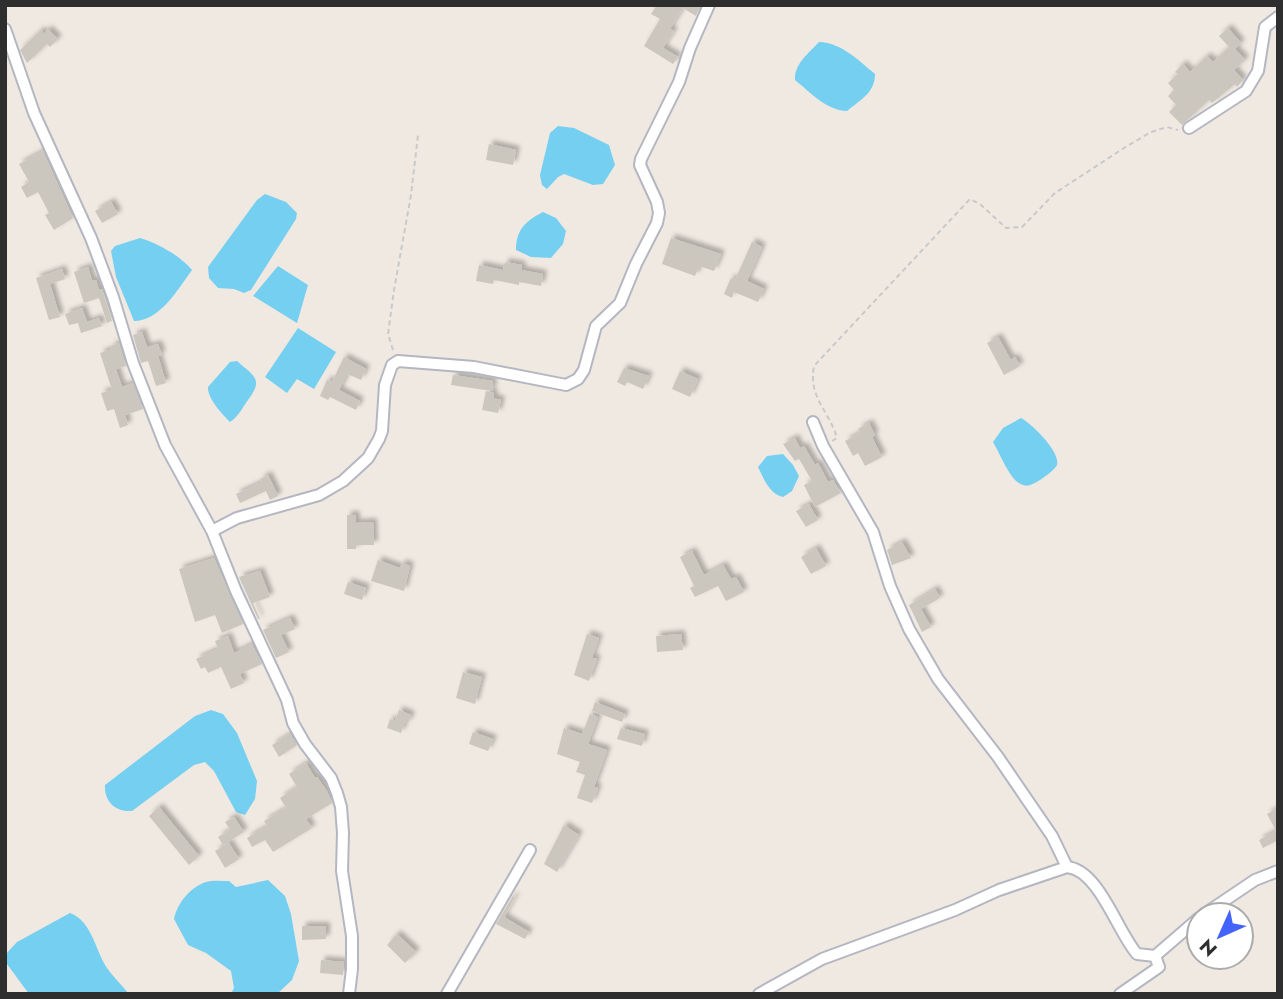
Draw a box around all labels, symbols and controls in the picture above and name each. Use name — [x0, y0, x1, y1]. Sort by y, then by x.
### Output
north arrow — [1185, 901, 1255, 971]
text: N — [1193, 933, 1223, 963]

